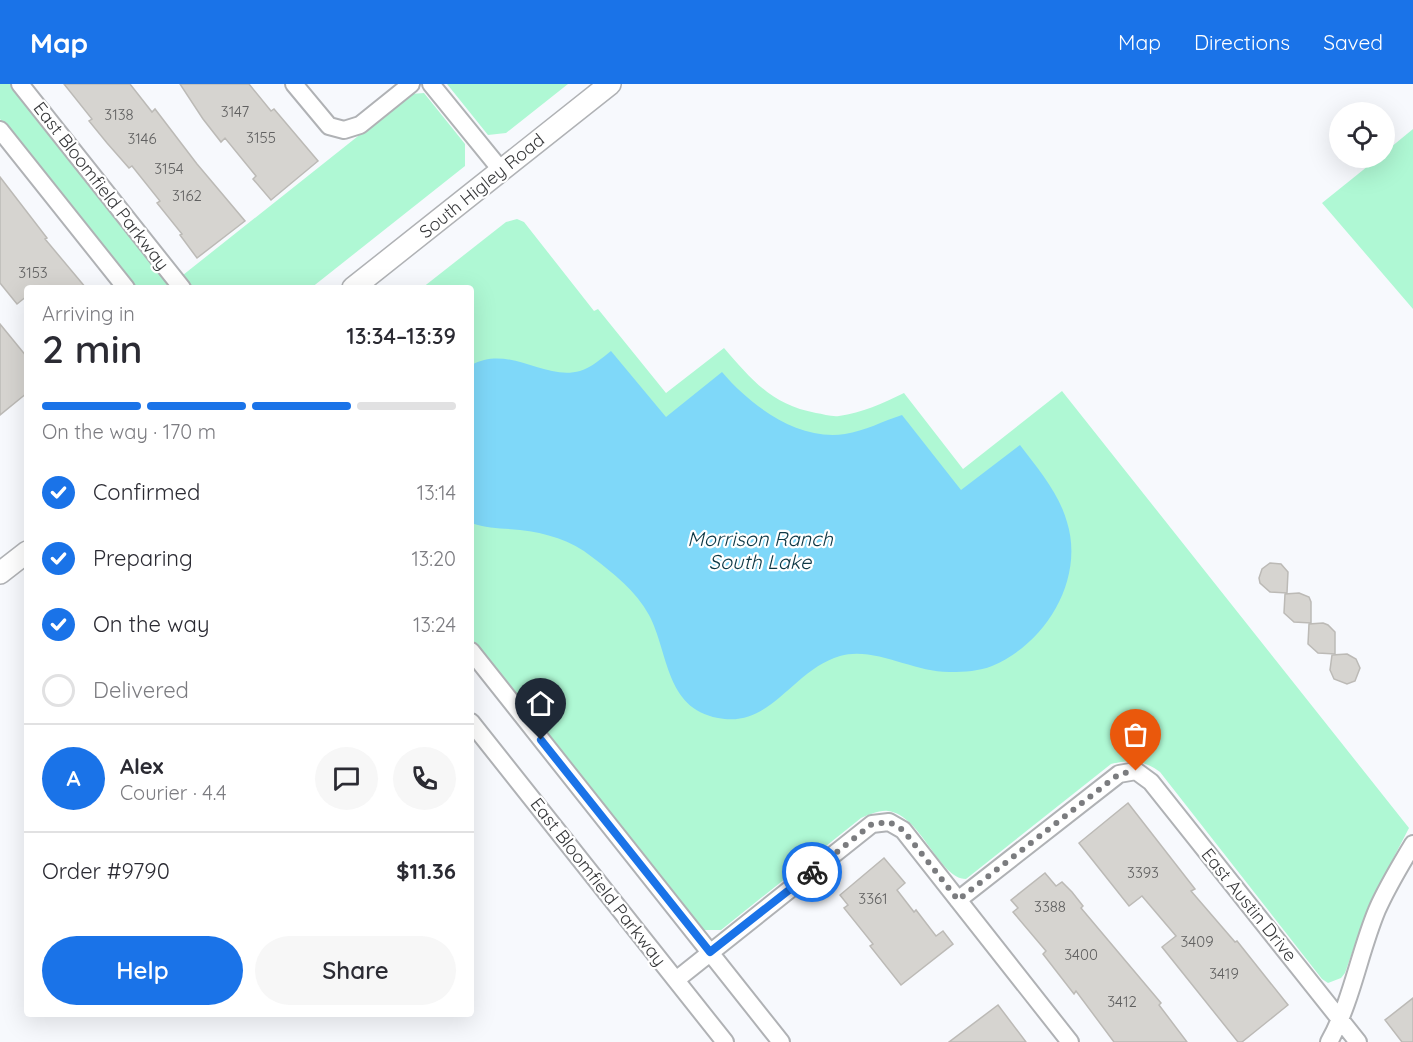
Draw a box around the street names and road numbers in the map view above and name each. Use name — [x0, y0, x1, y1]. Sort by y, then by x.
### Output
street label: East Bloomfield Parkway — [28, 97, 174, 275]
street label: South Higley Road — [414, 128, 549, 243]
street label: East Bloomfield Parkway — [525, 793, 671, 971]
street label: East Austin Drive — [1197, 843, 1302, 966]

